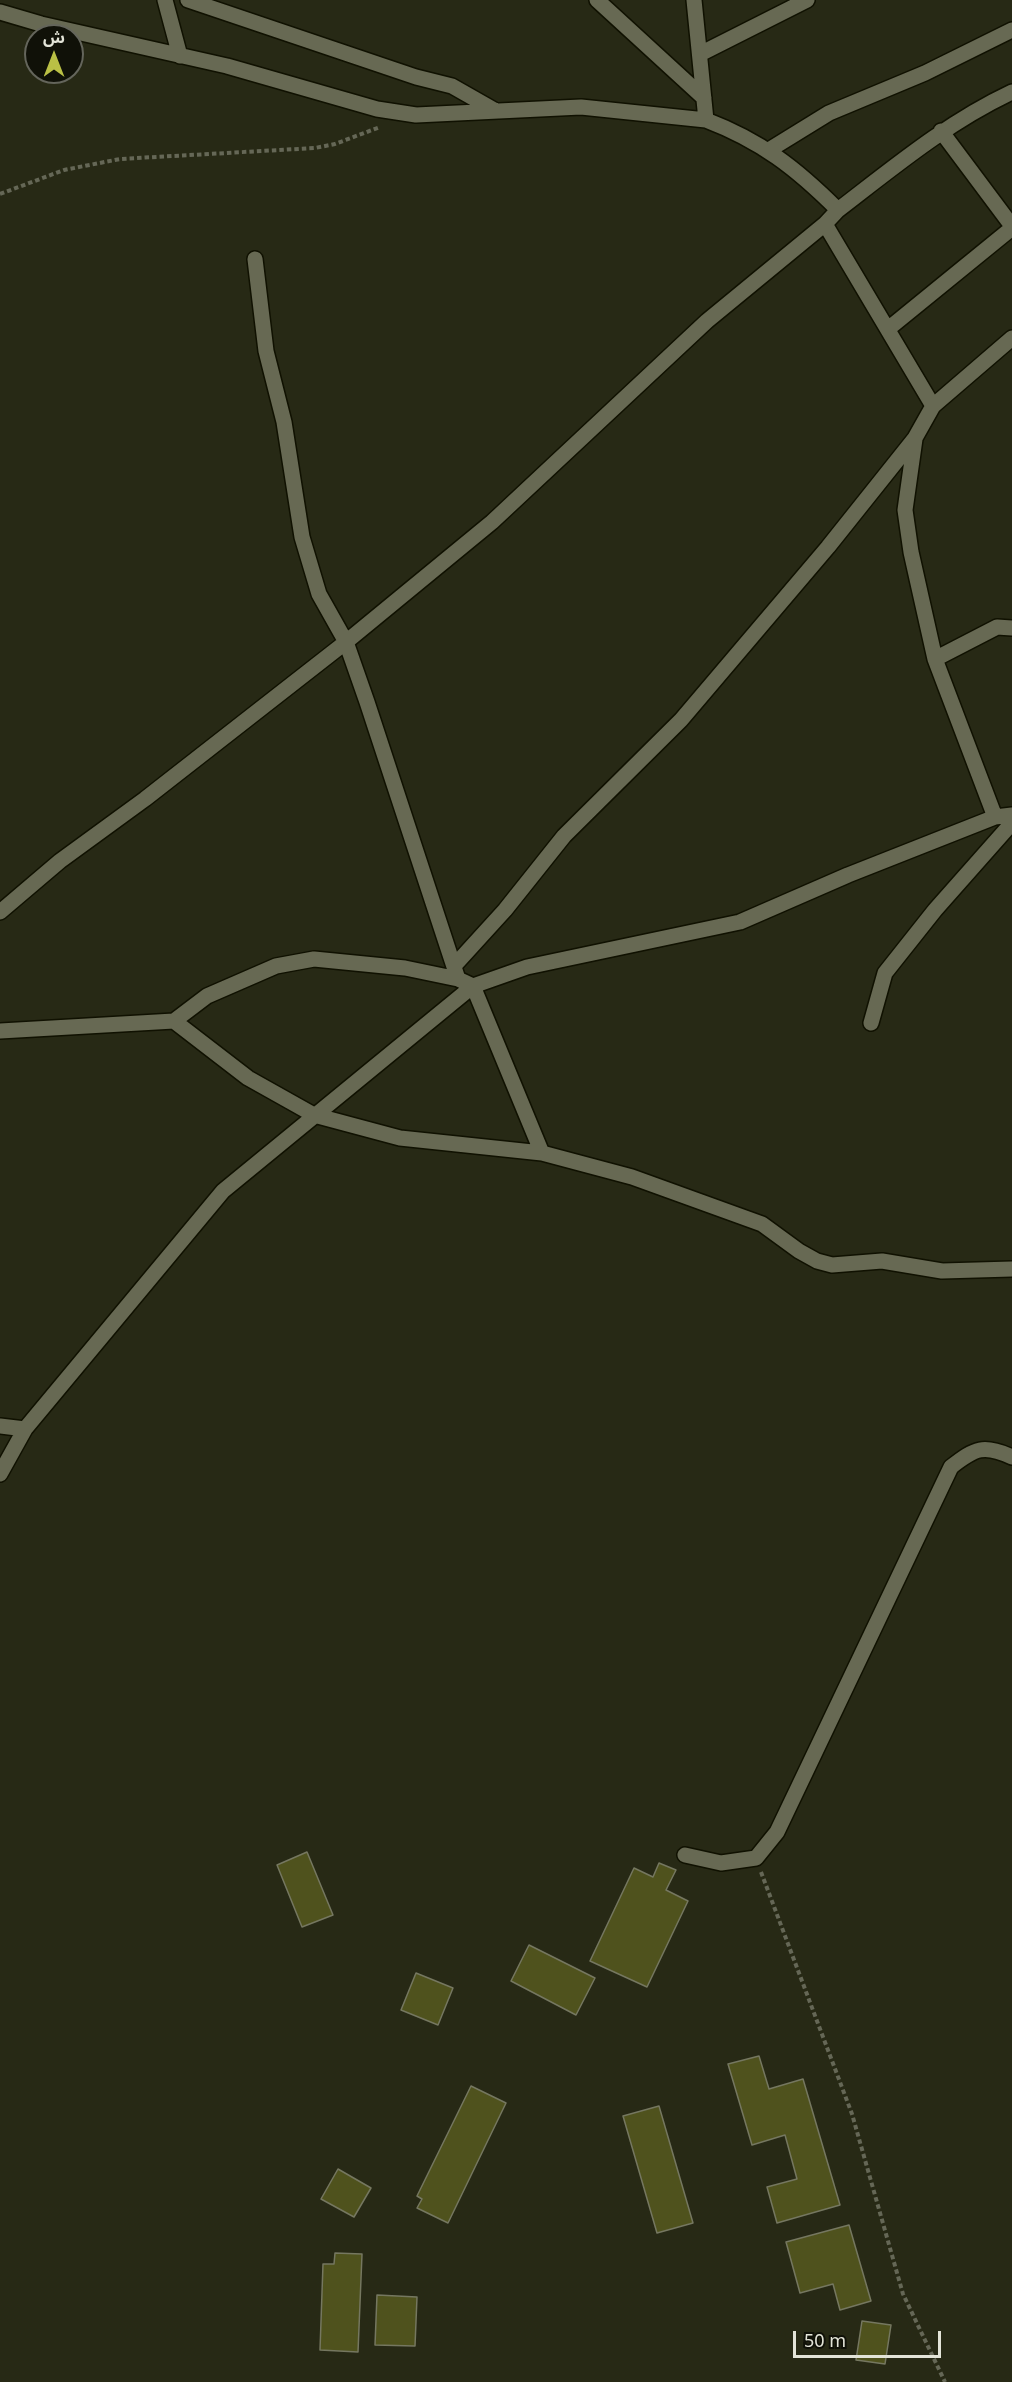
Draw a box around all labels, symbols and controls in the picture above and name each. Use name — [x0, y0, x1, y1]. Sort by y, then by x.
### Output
text: ش — [43, 21, 65, 55]
north arrow — [24, 24, 84, 84]
scale bar — [796, 2319, 944, 2357]
text: 50 m — [804, 2322, 846, 2360]

